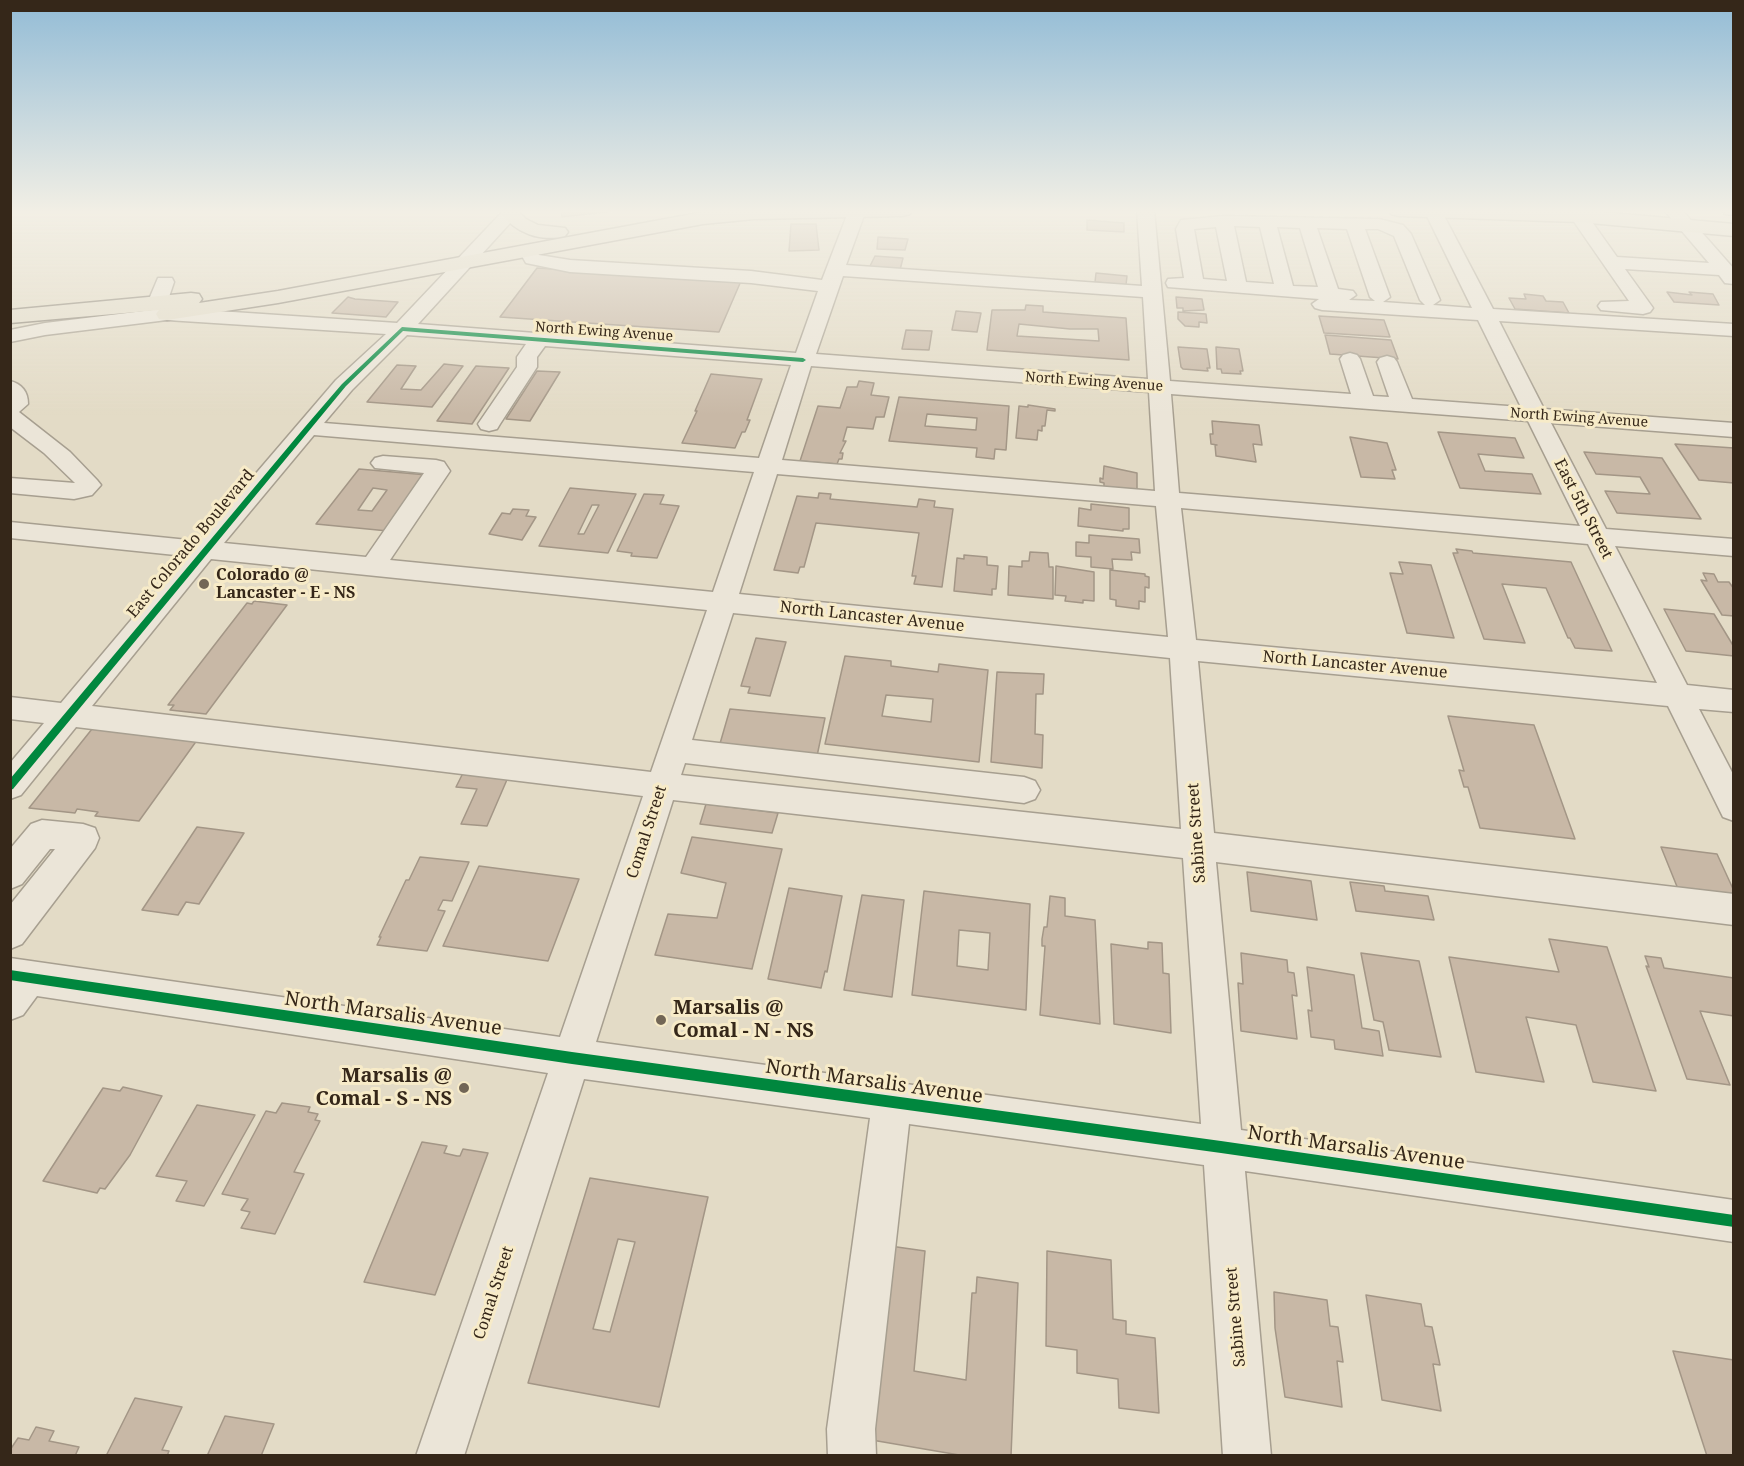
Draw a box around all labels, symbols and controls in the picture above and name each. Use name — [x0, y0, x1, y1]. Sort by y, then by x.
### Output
street label: North Ewing Avenue — [534, 319, 674, 345]
street label: North Ewing Avenue — [1024, 369, 1164, 395]
street label: North Ewing Avenue — [1509, 405, 1649, 431]
street label: East 5th Street — [1550, 456, 1616, 562]
street label: East Colorado Boulevard — [123, 466, 259, 622]
place label: Colorado @ Lancaster - E - NS — [216, 565, 355, 603]
marker: Colorado @ Lancaster - E - NS — [197, 577, 211, 591]
street label: North Lancaster Avenue — [779, 598, 965, 636]
street label: North Lancaster Avenue — [1262, 647, 1448, 683]
street label: Sabine Street — [1184, 782, 1210, 884]
street label: Comal Street — [623, 783, 671, 881]
street label: North Marsalis Avenue — [283, 987, 503, 1041]
place label: Marsalis @ Comal - N - NS — [673, 996, 814, 1043]
marker: Marsalis @ Comal - N - NS — [654, 1013, 668, 1027]
street label: North Marsalis Avenue — [764, 1055, 984, 1109]
place label: Marsalis @ Comal - S - NS — [315, 1064, 452, 1111]
marker: Marsalis @ Comal - S - NS — [457, 1081, 471, 1095]
street label: North Marsalis Avenue — [1246, 1121, 1466, 1175]
street label: Comal Street — [470, 1244, 518, 1342]
street label: Sabine Street — [1222, 1266, 1250, 1368]

